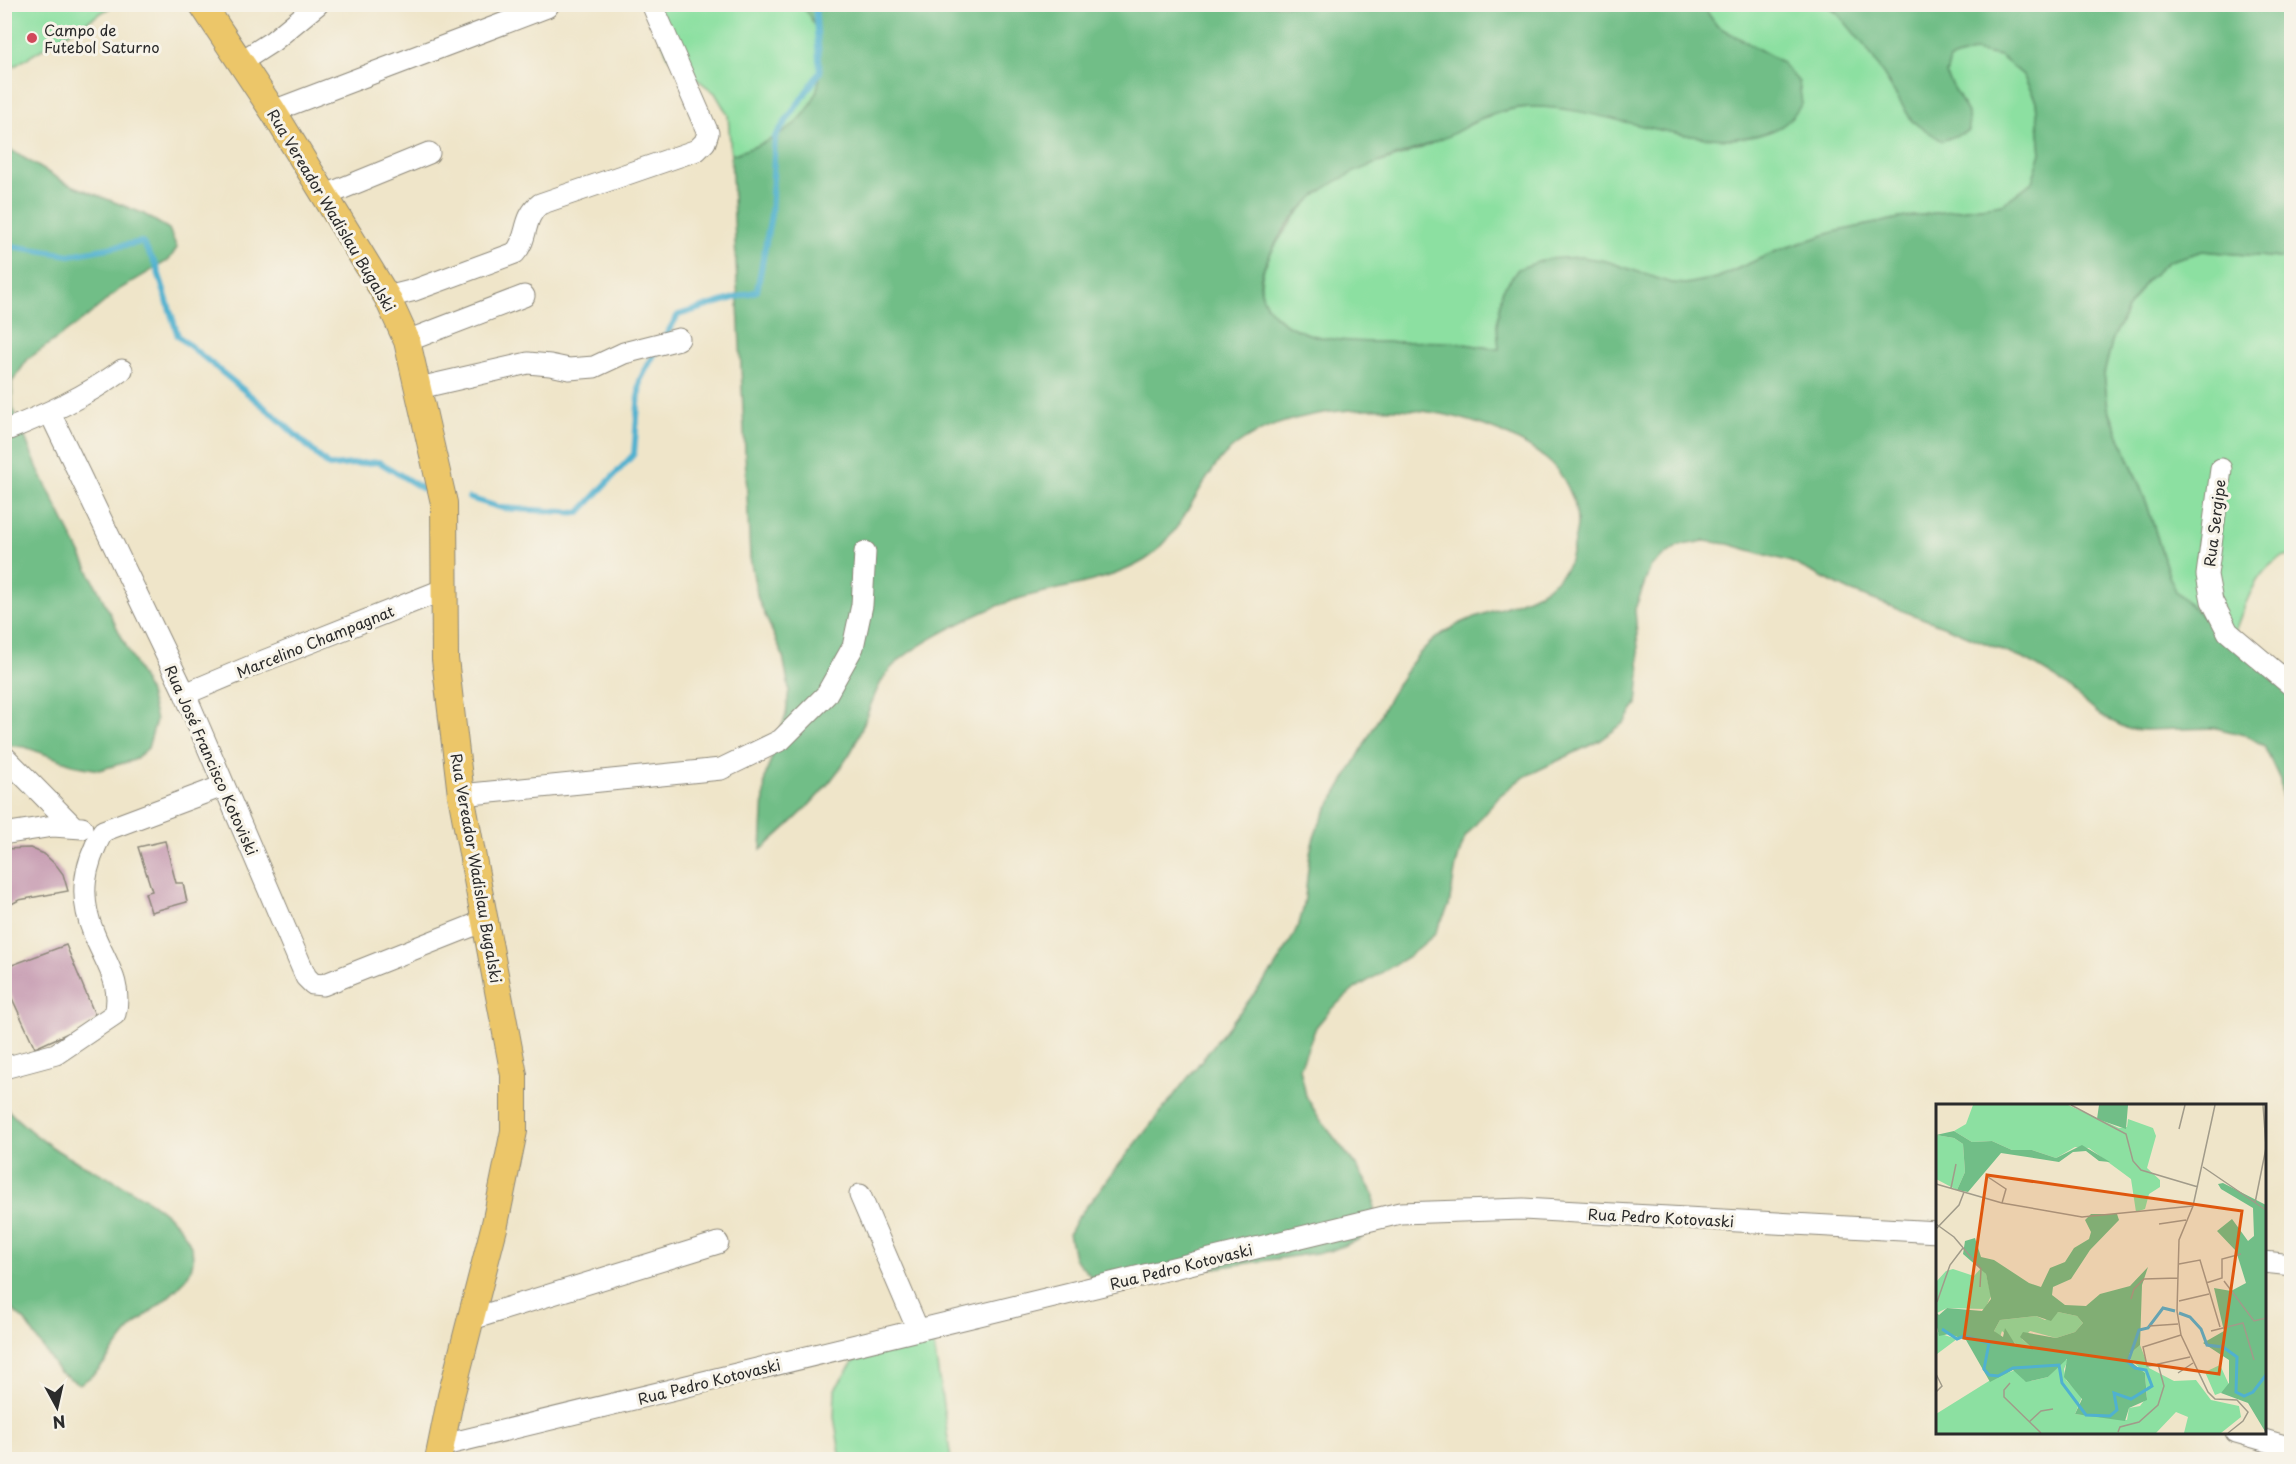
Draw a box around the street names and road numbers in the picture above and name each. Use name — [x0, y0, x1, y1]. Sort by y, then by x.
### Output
street label: Rua Vereador Wadislau Bugalski — [262, 104, 402, 316]
street label: Rua Sergipe — [2197, 478, 2231, 568]
street label: Marcelino Champagnat — [233, 599, 397, 683]
street label: Rua José Francisco Kotoviski — [160, 661, 264, 859]
street label: Rua Vereador Wadislau Bugalski — [445, 751, 509, 985]
street label: Rua Pedro Kotovaski — [1587, 1202, 1735, 1232]
street label: Rua Pedro Kotovaski — [1107, 1237, 1255, 1295]
street label: Rua Pedro Kotovaski — [635, 1352, 783, 1410]

